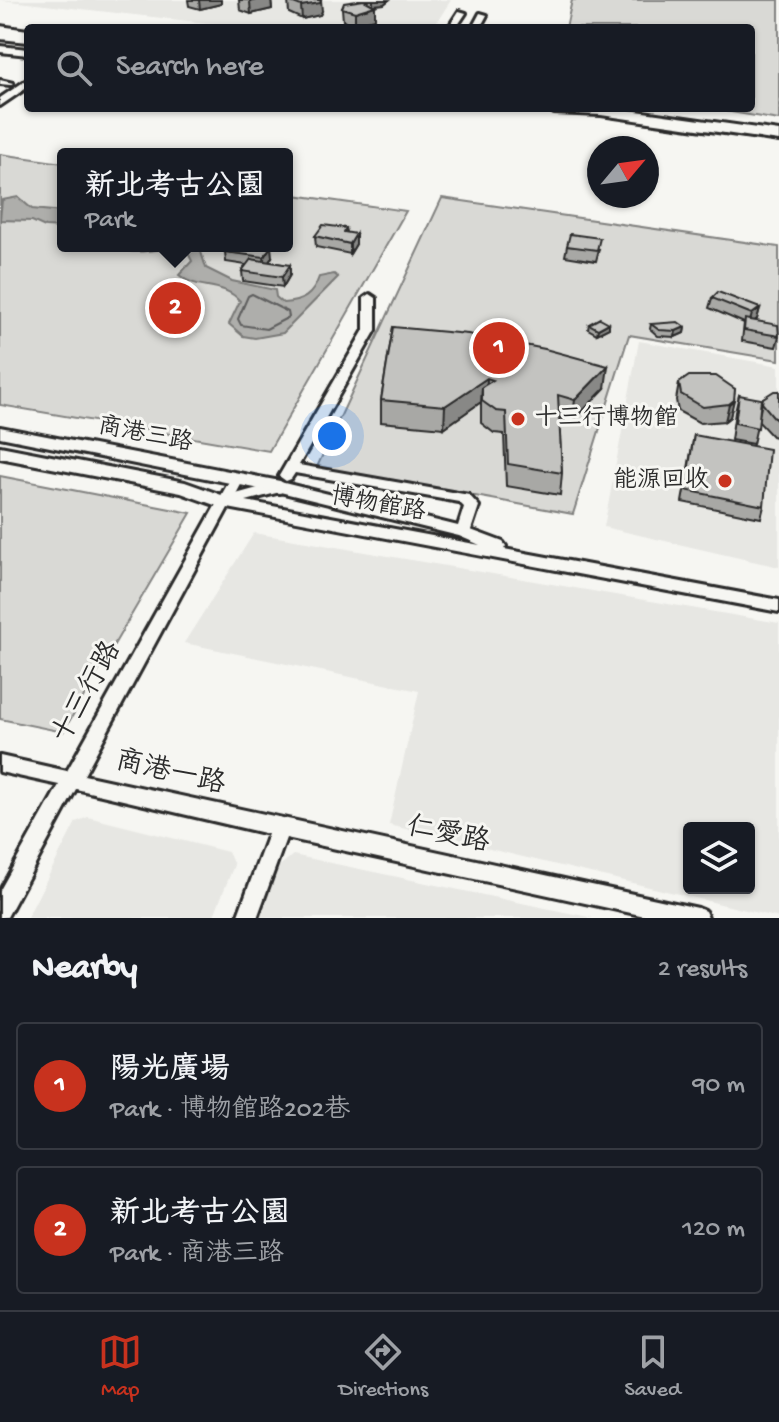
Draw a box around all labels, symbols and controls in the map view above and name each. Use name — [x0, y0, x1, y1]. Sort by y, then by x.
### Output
search box — [24, 24, 755, 112]
icon: search — [52, 46, 96, 90]
text: Search here — [116, 51, 264, 86]
north arrow — [587, 136, 659, 208]
popup — [57, 148, 293, 252]
text: 新北考古公園 — [85, 171, 265, 206]
text: Park — [85, 206, 135, 237]
pin: 2 — [149, 278, 201, 338]
pin: 1 — [473, 318, 525, 378]
place label: 十三行博物館 — [534, 404, 678, 434]
marker: 十三行博物館 — [509, 410, 527, 428]
street label: 商港三路 — [95, 411, 195, 459]
your location — [312, 416, 352, 456]
place label: 能源回收 — [613, 466, 709, 496]
marker: 能源回收 — [716, 472, 734, 490]
street label: 博物館路 — [328, 481, 428, 529]
street label: 十三行路 — [45, 635, 130, 750]
street label: 商港一路 — [112, 743, 229, 803]
street label: 仁愛路 — [403, 809, 493, 861]
map controls — [683, 822, 755, 894]
button: layers — [683, 822, 755, 894]
text: Nearby — [32, 950, 137, 990]
text: 2 results — [658, 955, 747, 986]
text: 陽光廣場 — [110, 1054, 230, 1089]
text: 1 — [55, 1071, 65, 1102]
text: 90 m — [693, 1071, 745, 1102]
text: Park · 博物館路202巷 — [110, 1096, 350, 1127]
text: 新北考古公園 — [110, 1198, 290, 1233]
text: 2 — [54, 1215, 66, 1246]
text: 120 m — [682, 1215, 745, 1246]
text: Park · 商港三路 — [110, 1240, 284, 1271]
tab: Map — [98, 1330, 142, 1404]
tab: Directions — [339, 1330, 428, 1404]
tab: Saved — [624, 1330, 681, 1404]

